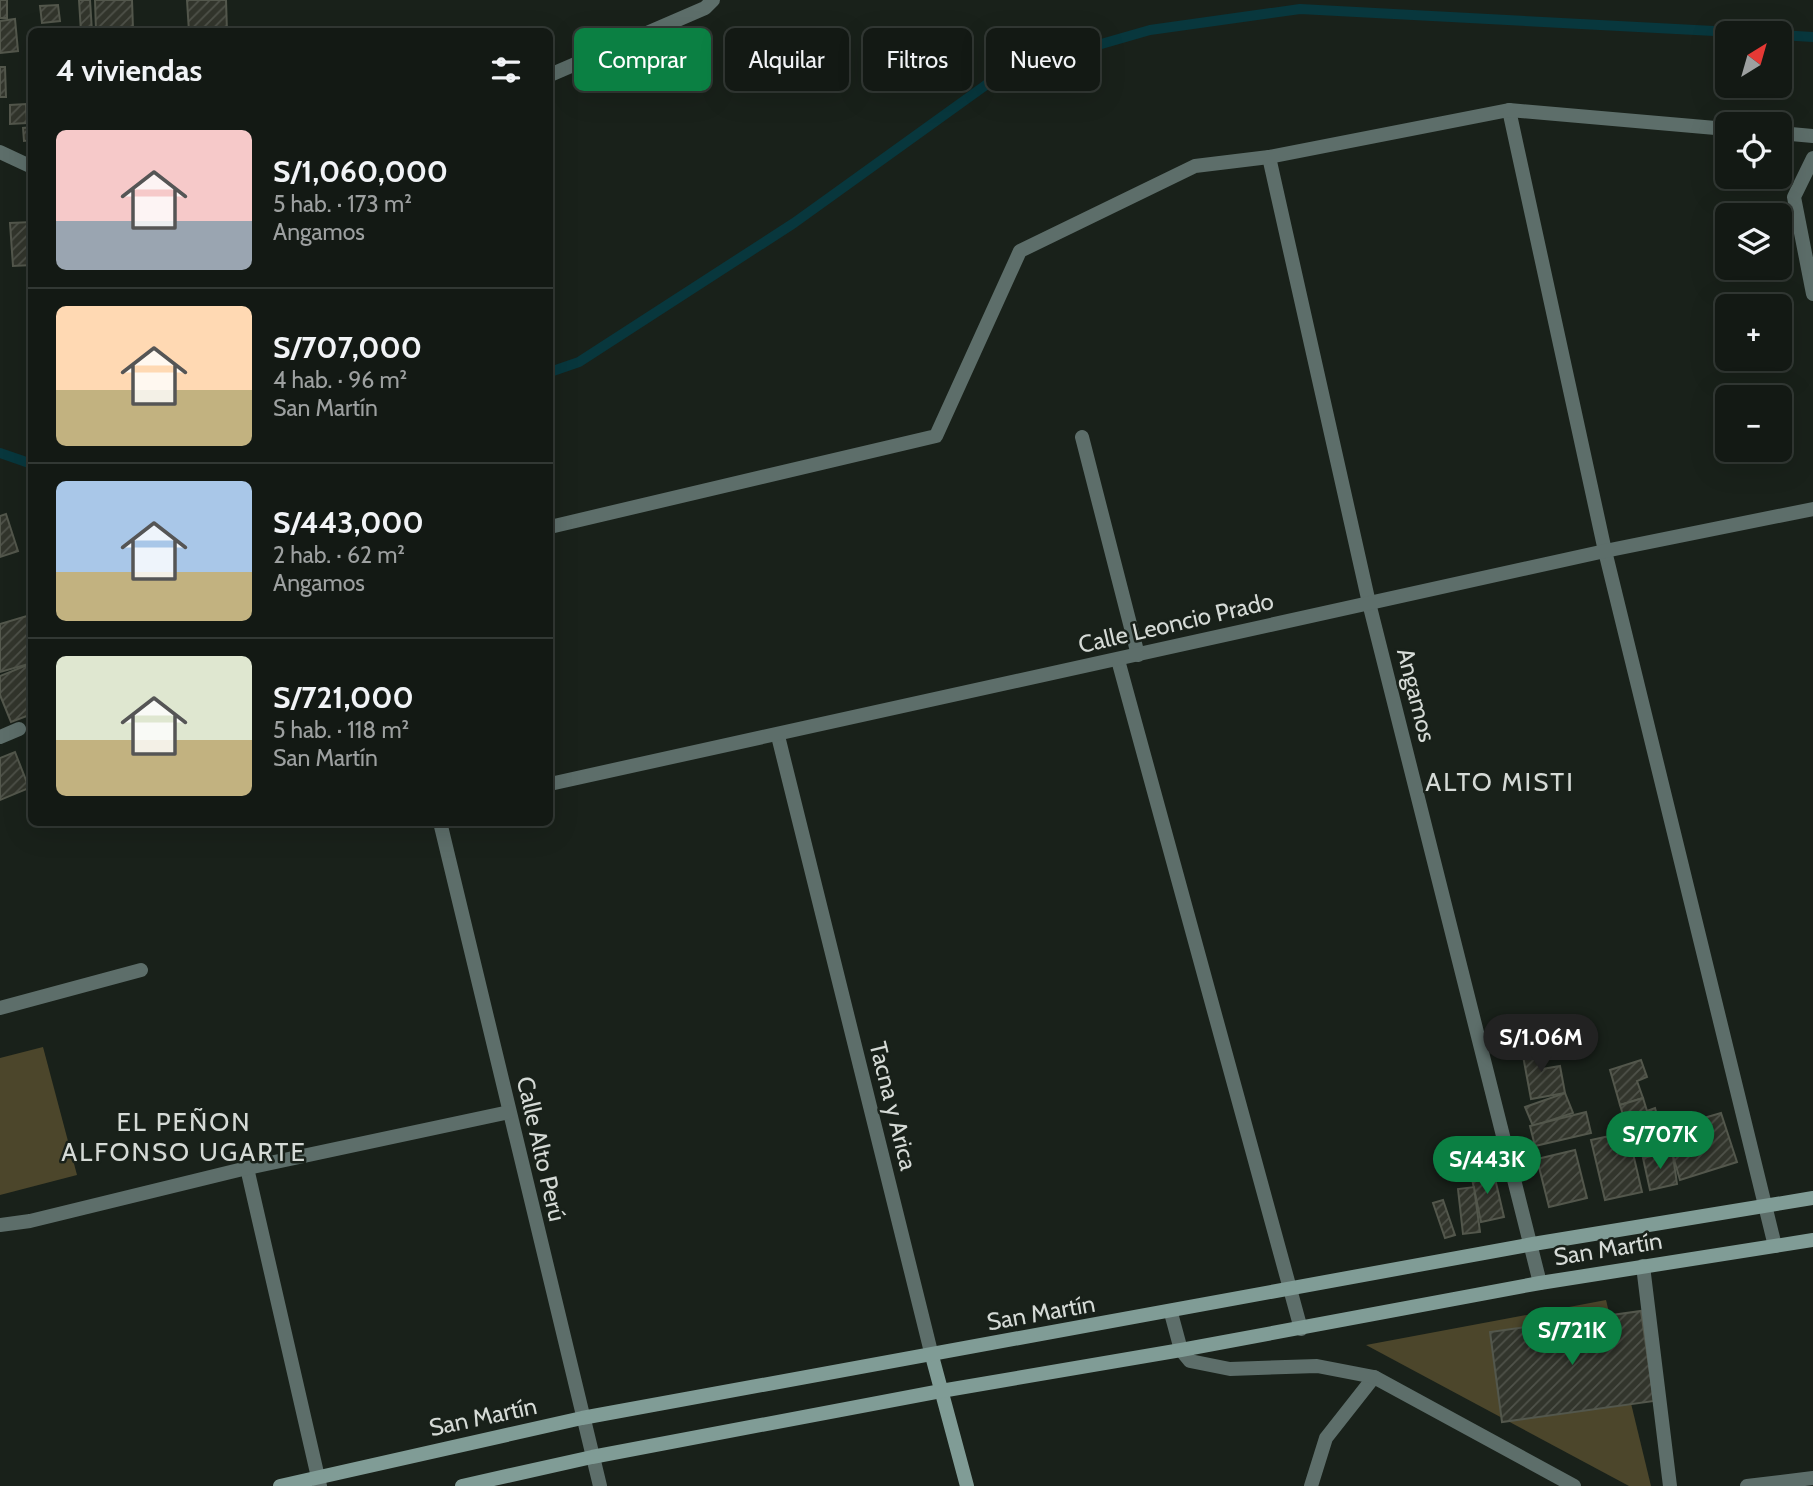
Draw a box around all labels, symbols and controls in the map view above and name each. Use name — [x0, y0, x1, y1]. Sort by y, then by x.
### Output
north arrow — [1715, 21, 1792, 98]
map controls — [1715, 21, 1792, 462]
chip: Comprar — [574, 28, 711, 91]
chip: Alquilar — [725, 28, 849, 91]
chip: Filtros — [863, 28, 972, 91]
chip: Nuevo — [986, 28, 1100, 91]
icon: filters — [487, 51, 525, 89]
text: 4 viviendas — [56, 52, 202, 89]
button: locate — [1715, 112, 1792, 189]
text: S/1,060,000 — [273, 153, 448, 190]
icon: home — [112, 158, 196, 242]
text: 5 hab. · 173 m² — [273, 190, 412, 218]
button: layers — [1715, 203, 1792, 280]
text: Angamos — [273, 218, 365, 246]
button: + — [1715, 294, 1792, 371]
text: S/707,000 — [273, 329, 422, 366]
icon: home — [112, 334, 196, 418]
text: 4 hab. · 96 m² — [273, 366, 407, 394]
button: − — [1715, 385, 1792, 462]
text: San Martín — [273, 394, 378, 422]
text: S/443,000 — [273, 504, 424, 541]
icon: home — [112, 509, 196, 593]
text: 2 hab. · 62 m² — [273, 541, 405, 569]
text: Angamos — [273, 569, 365, 597]
street label: Calle Leoncio Prado — [1075, 586, 1276, 659]
street label: Angamos — [1391, 645, 1442, 745]
text: S/721,000 — [273, 679, 414, 716]
icon: home — [112, 684, 196, 768]
text: 5 hab. · 118 m² — [273, 716, 409, 744]
text: San Martín — [273, 744, 378, 772]
district label: ALTO MISTI — [1425, 766, 1575, 798]
pin: S/1.06M — [1476, 1014, 1606, 1074]
text: S/1.06M — [1499, 1023, 1583, 1051]
street label: Tacna y Arica — [864, 1039, 924, 1174]
street label: Calle Alto Perú — [511, 1074, 572, 1224]
district label: EL PEÑON ALFONSO UGARTE — [61, 1106, 307, 1168]
pin: S/707K — [1603, 1112, 1717, 1171]
text: S/707K — [1622, 1120, 1698, 1148]
pin: S/443K — [1430, 1136, 1544, 1196]
text: S/443K — [1449, 1145, 1525, 1173]
street label: San Martín — [1552, 1226, 1664, 1271]
street label: San Martín — [985, 1289, 1097, 1336]
pin: S/721K — [1515, 1308, 1629, 1367]
text: S/721K — [1538, 1316, 1606, 1344]
street label: San Martín — [426, 1391, 539, 1442]

